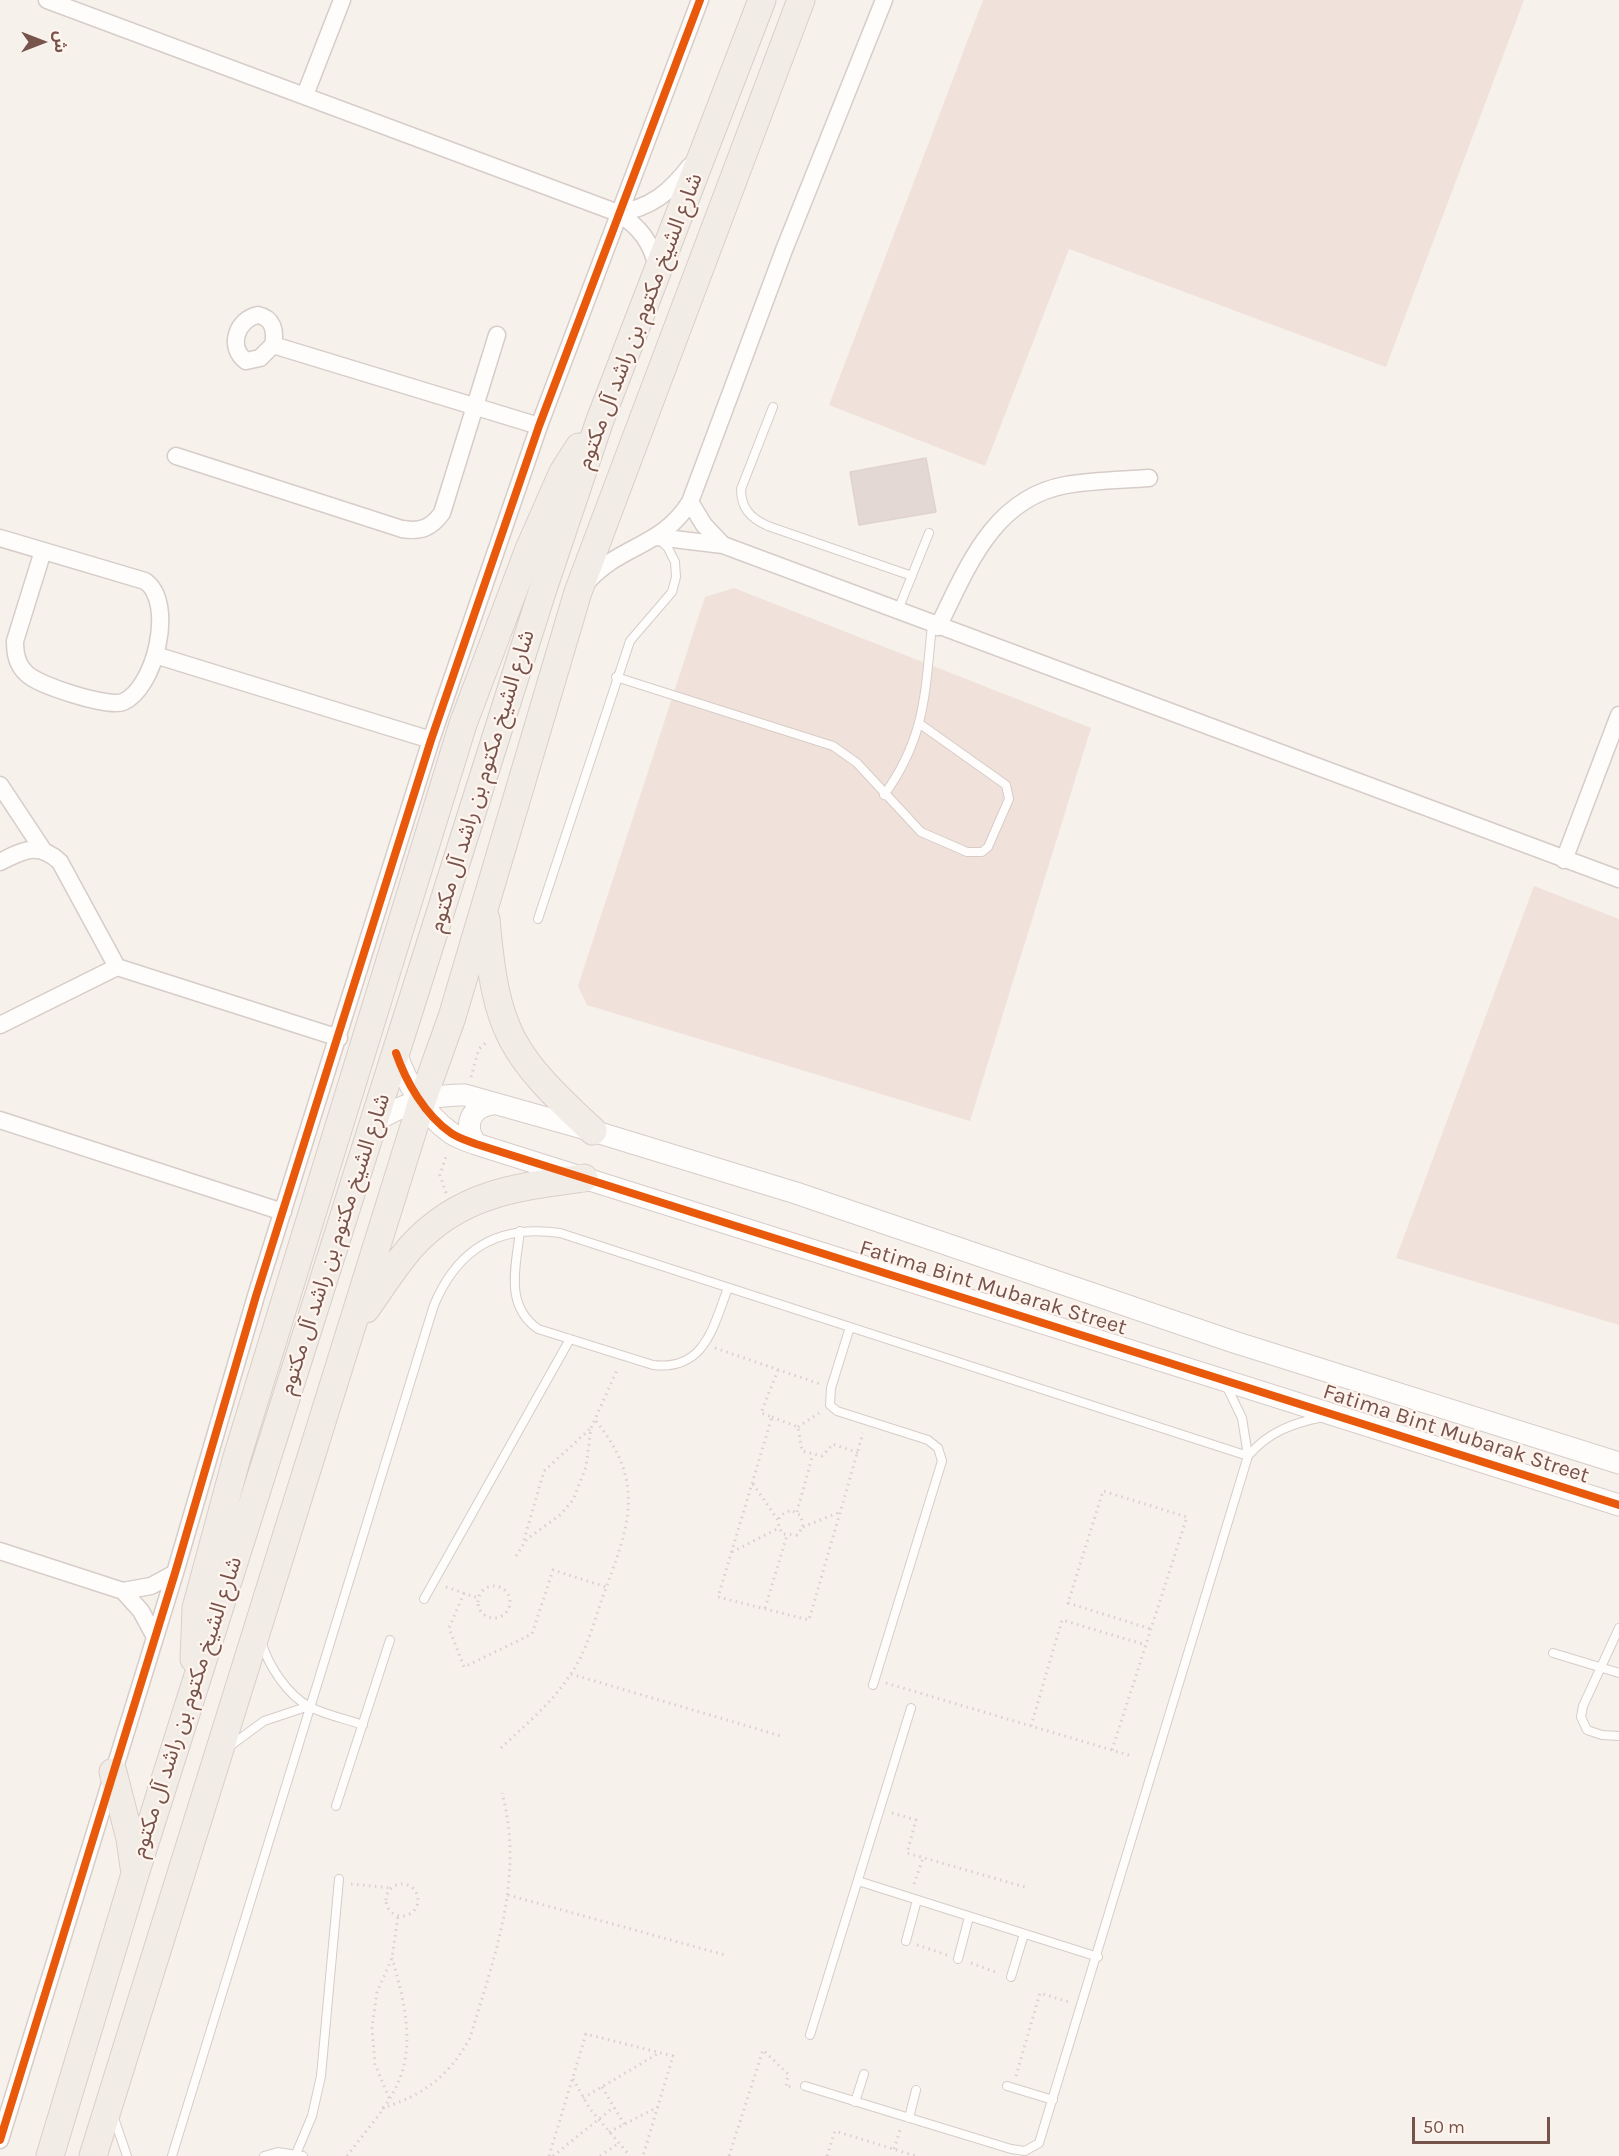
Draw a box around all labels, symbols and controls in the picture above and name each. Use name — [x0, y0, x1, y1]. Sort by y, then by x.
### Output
north arrow — [12, 12, 72, 72]
text: ش — [51, 31, 70, 53]
street label: شارع الشيخ مكتوم بن راشد آل مكتوم — [571, 169, 709, 473]
street label: شارع الشيخ مكتوم بن راشد آل مكتوم — [423, 627, 541, 935]
street label: شارع الشيخ مكتوم بن راشد آل مكتوم — [274, 1090, 396, 1398]
street label: Fatima Bint Mubarak Street — [856, 1235, 1130, 1341]
street label: Fatima Bint Mubarak Street — [1320, 1378, 1592, 1490]
street label: شارع الشيخ مكتوم بن راشد آل مكتوم — [126, 1553, 248, 1861]
scale bar — [1415, 2105, 1553, 2143]
text: 50 m — [1423, 2116, 1465, 2138]

